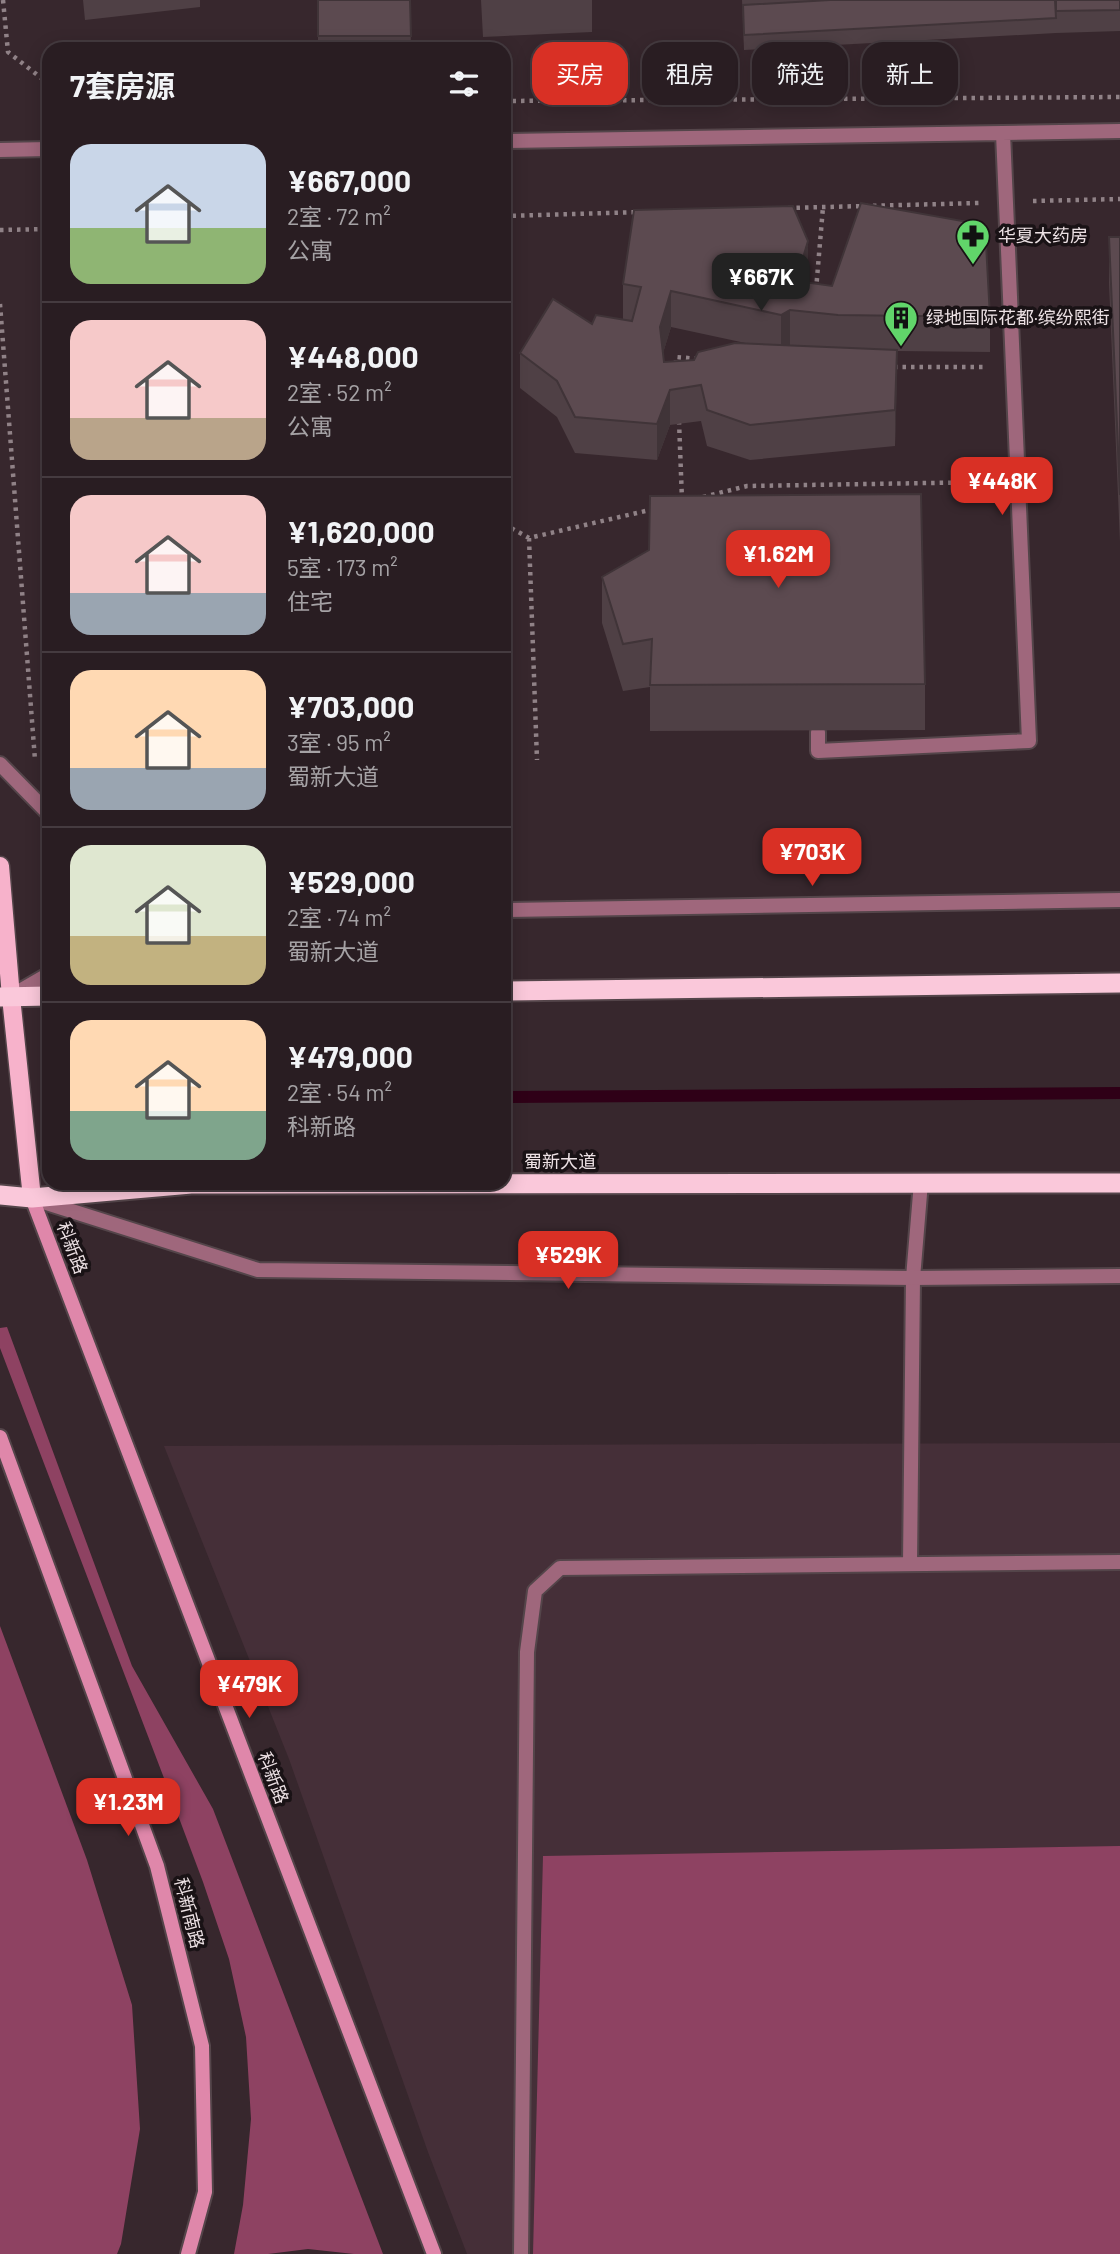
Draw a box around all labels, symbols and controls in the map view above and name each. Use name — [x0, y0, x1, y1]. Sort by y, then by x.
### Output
chip: 买房 — [532, 42, 628, 105]
chip: 租房 — [642, 42, 738, 105]
chip: 筛选 — [752, 42, 848, 105]
chip: 新上 — [862, 42, 958, 105]
icon: filters — [445, 65, 483, 103]
text: 7套房源 — [70, 67, 175, 103]
text: ¥667,000 — [287, 162, 411, 198]
icon: home — [126, 172, 210, 256]
text: 2室 · 72 m² — [287, 202, 391, 230]
pharmacy icon: 华夏大药房 — [954, 217, 992, 266]
place label: 华夏大药房 — [998, 224, 1088, 246]
text: 公寓 — [287, 236, 333, 264]
pin: ¥667K — [712, 254, 810, 313]
text: ¥667K — [728, 262, 794, 290]
building icon: 绿地国际花都·缤纷熙街 — [882, 299, 920, 348]
place label: 绿地国际花都·缤纷熙街 — [926, 306, 1110, 328]
text: ¥448,000 — [287, 338, 419, 374]
icon: home — [126, 348, 210, 432]
text: 2室 · 52 m² — [287, 378, 392, 406]
text: 公寓 — [287, 412, 333, 440]
pin: ¥448K — [953, 458, 1051, 517]
text: ¥448K — [967, 466, 1037, 494]
text: ¥1,620,000 — [287, 513, 435, 549]
icon: home — [126, 523, 210, 607]
pin: ¥1.62M — [721, 530, 835, 590]
text: ¥1.62M — [742, 539, 814, 567]
text: 5室 · 173 m² — [287, 553, 398, 581]
text: 住宅 — [287, 587, 333, 615]
text: ¥703,000 — [287, 688, 414, 724]
icon: home — [126, 698, 210, 782]
text: 3室 · 95 m² — [287, 728, 391, 756]
text: 蜀新大道 — [287, 762, 379, 790]
pin: ¥703K — [763, 828, 861, 888]
text: ¥703K — [778, 837, 846, 865]
text: ¥529,000 — [287, 863, 415, 899]
icon: home — [126, 873, 210, 957]
text: 2室 · 74 m² — [287, 903, 391, 931]
text: 蜀新大道 — [287, 937, 379, 965]
text: ¥479,000 — [287, 1038, 413, 1074]
icon: home — [126, 1048, 210, 1132]
text: 2室 · 54 m² — [287, 1078, 392, 1106]
text: 科新路 — [287, 1112, 356, 1140]
street label: 蜀新大道 — [524, 1150, 596, 1172]
street label: 科新路 — [53, 1218, 93, 1277]
pin: ¥529K — [519, 1232, 617, 1291]
text: ¥529K — [534, 1240, 602, 1268]
pin: ¥479K — [200, 1660, 298, 1720]
text: ¥479K — [216, 1669, 282, 1697]
street label: 科新路 — [254, 1748, 294, 1807]
pin: ¥1.23M — [71, 1778, 185, 1838]
text: ¥1.23M — [92, 1787, 164, 1815]
street label: 科新南路 — [171, 1875, 209, 1950]

